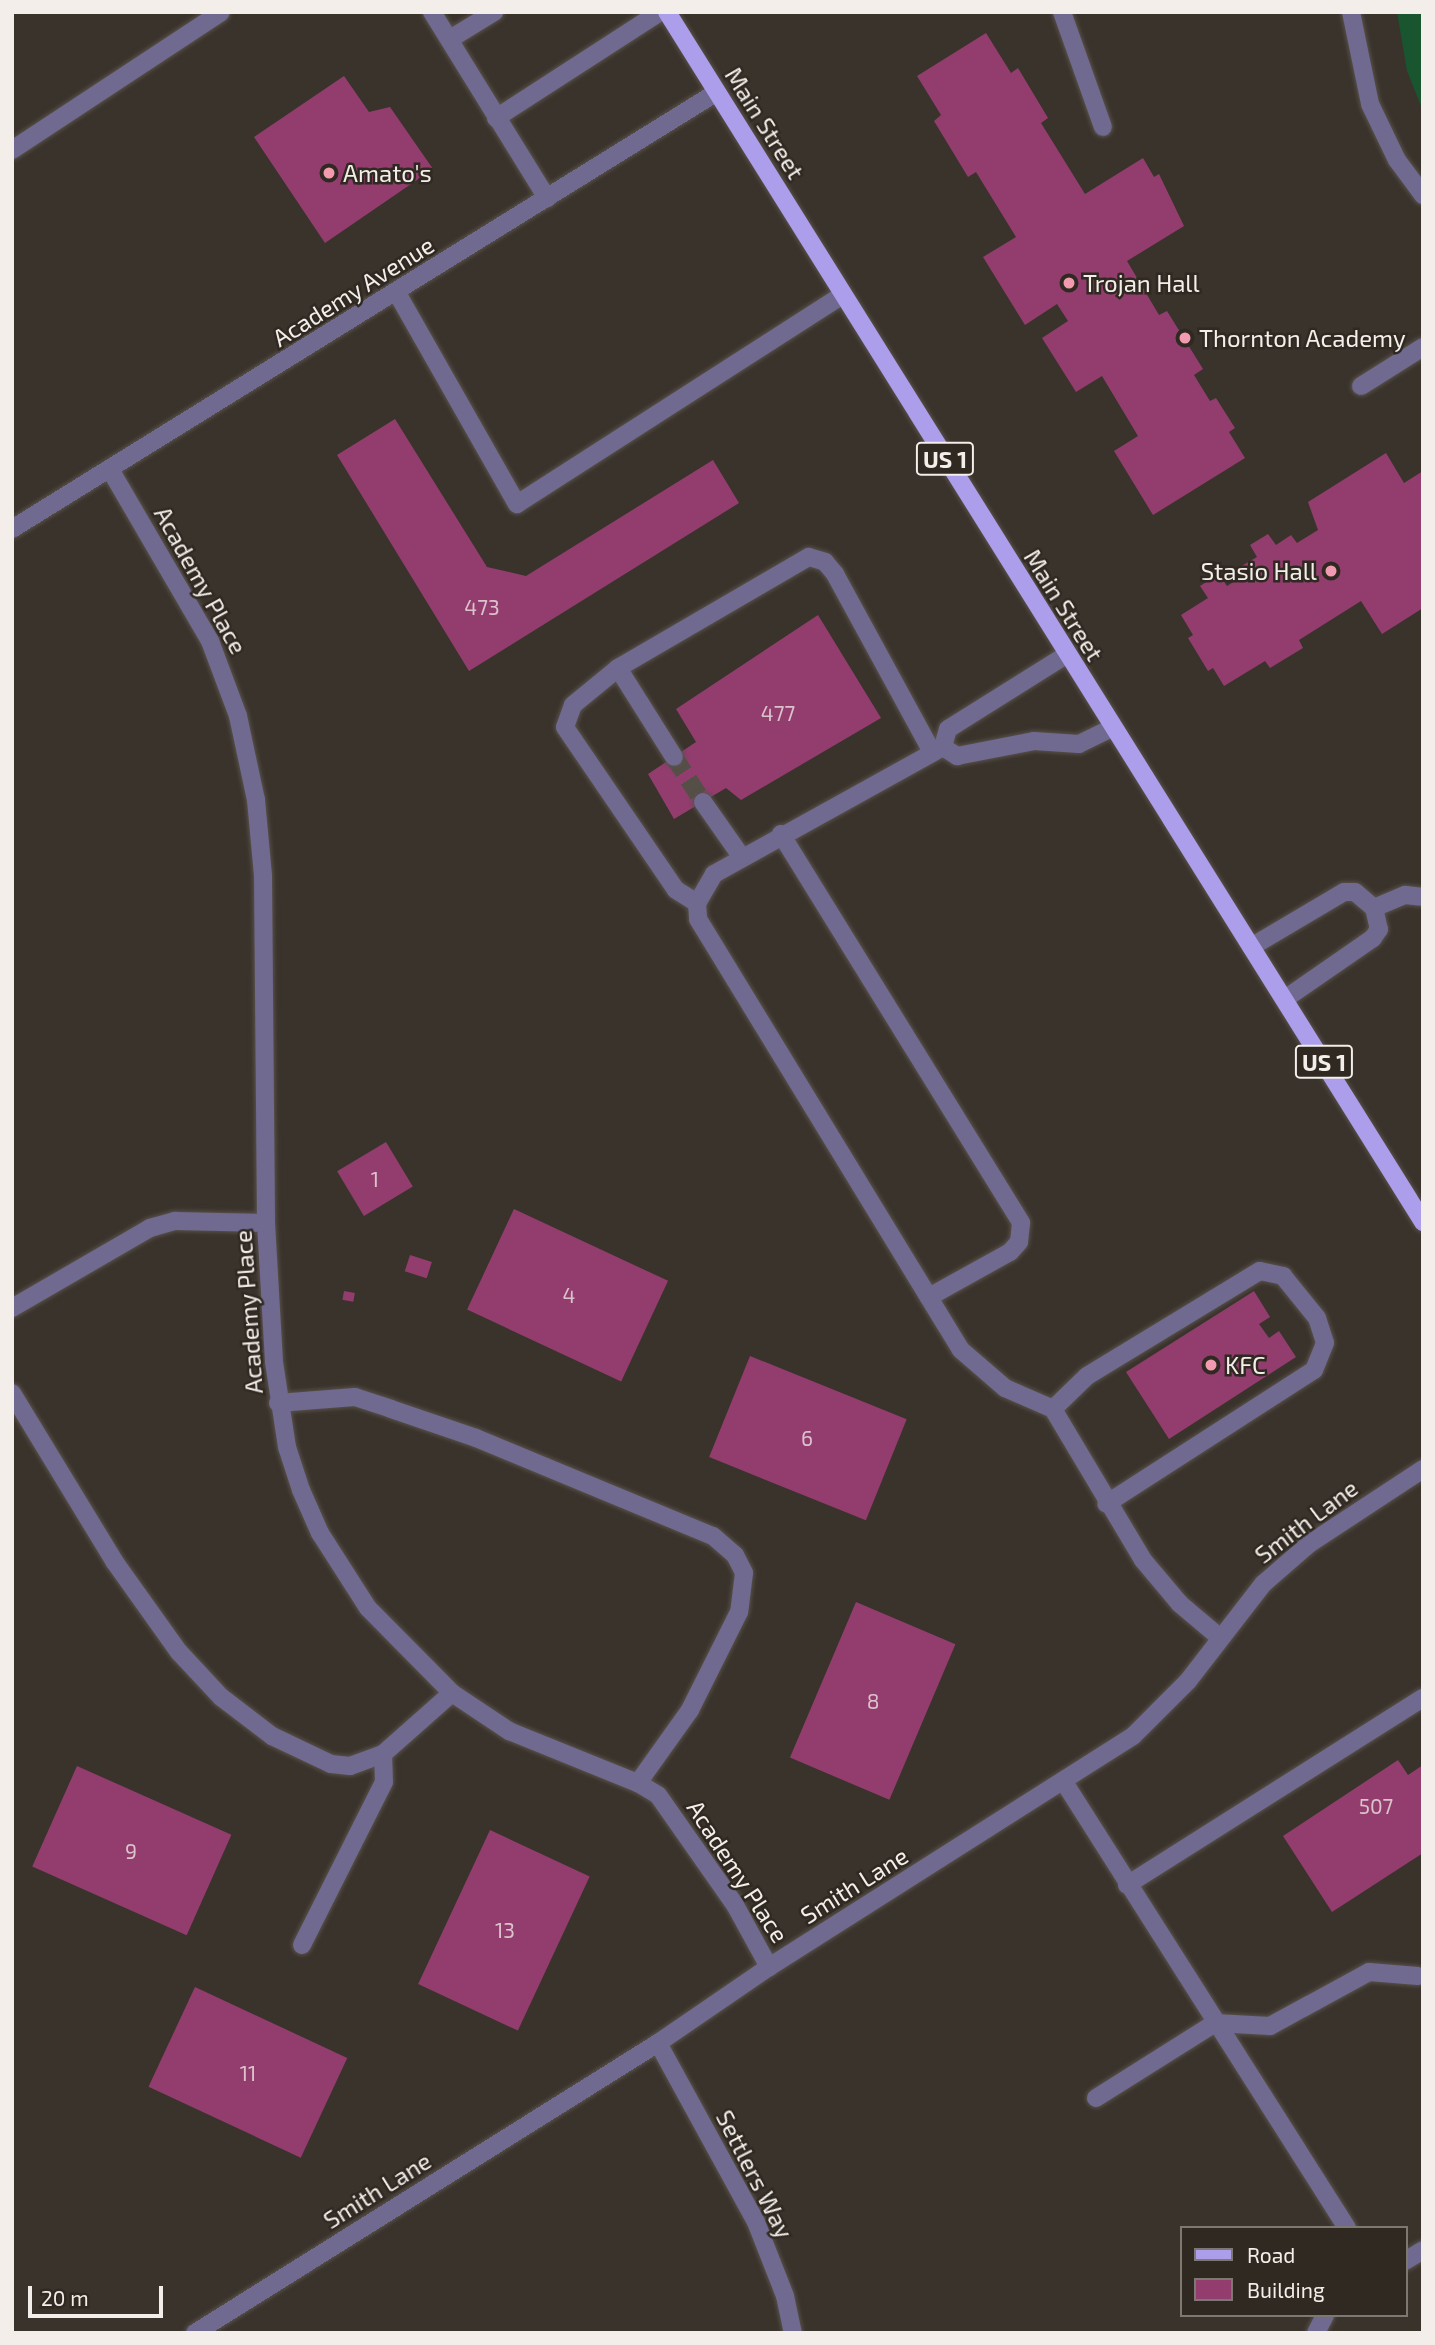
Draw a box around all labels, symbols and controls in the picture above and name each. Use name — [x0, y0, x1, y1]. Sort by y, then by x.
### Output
street label: Main Street — [719, 62, 811, 184]
place label: Amato's — [343, 159, 432, 187]
marker: Amato's — [321, 165, 337, 181]
street label: Academy Avenue — [267, 230, 439, 352]
place label: Trojan Hall — [1083, 269, 1200, 297]
marker: Trojan Hall — [1061, 275, 1077, 291]
place label: Thornton Academy — [1199, 324, 1406, 352]
marker: Thornton Academy — [1177, 330, 1193, 346]
road number: US 1 — [915, 440, 975, 478]
street label: Academy Place — [149, 501, 253, 659]
street label: Main Street — [1018, 544, 1110, 666]
place label: Stasio Hall — [1201, 557, 1317, 585]
marker: Stasio Hall — [1323, 563, 1339, 579]
house number: 473 — [464, 594, 500, 620]
house number: 477 — [761, 700, 795, 726]
road number: US 1 — [1294, 1042, 1354, 1082]
house number: 1 — [371, 1166, 379, 1192]
street label: Academy Place — [228, 1229, 268, 1395]
house number: 4 — [563, 1282, 575, 1308]
place label: KFC — [1225, 1351, 1266, 1379]
marker: KFC — [1203, 1357, 1219, 1373]
house number: 6 — [801, 1425, 813, 1451]
street label: Smith Lane — [1249, 1473, 1363, 1569]
house number: 8 — [867, 1688, 879, 1714]
house number: 507 — [1359, 1793, 1393, 1819]
street label: Academy Place — [681, 1794, 795, 1948]
house number: 9 — [125, 1838, 137, 1864]
street label: Smith Lane — [795, 1841, 913, 1929]
house number: 13 — [495, 1917, 515, 1943]
house number: 11 — [240, 2060, 256, 2086]
street label: Settlers Way — [710, 2105, 800, 2243]
street label: Smith Lane — [318, 2146, 436, 2234]
legend — [1180, 2226, 1407, 2317]
text: Road — [1247, 2242, 1295, 2267]
scale bar — [32, 2272, 166, 2316]
text: Building — [1247, 2277, 1325, 2302]
text: 20 m — [41, 2285, 89, 2310]

